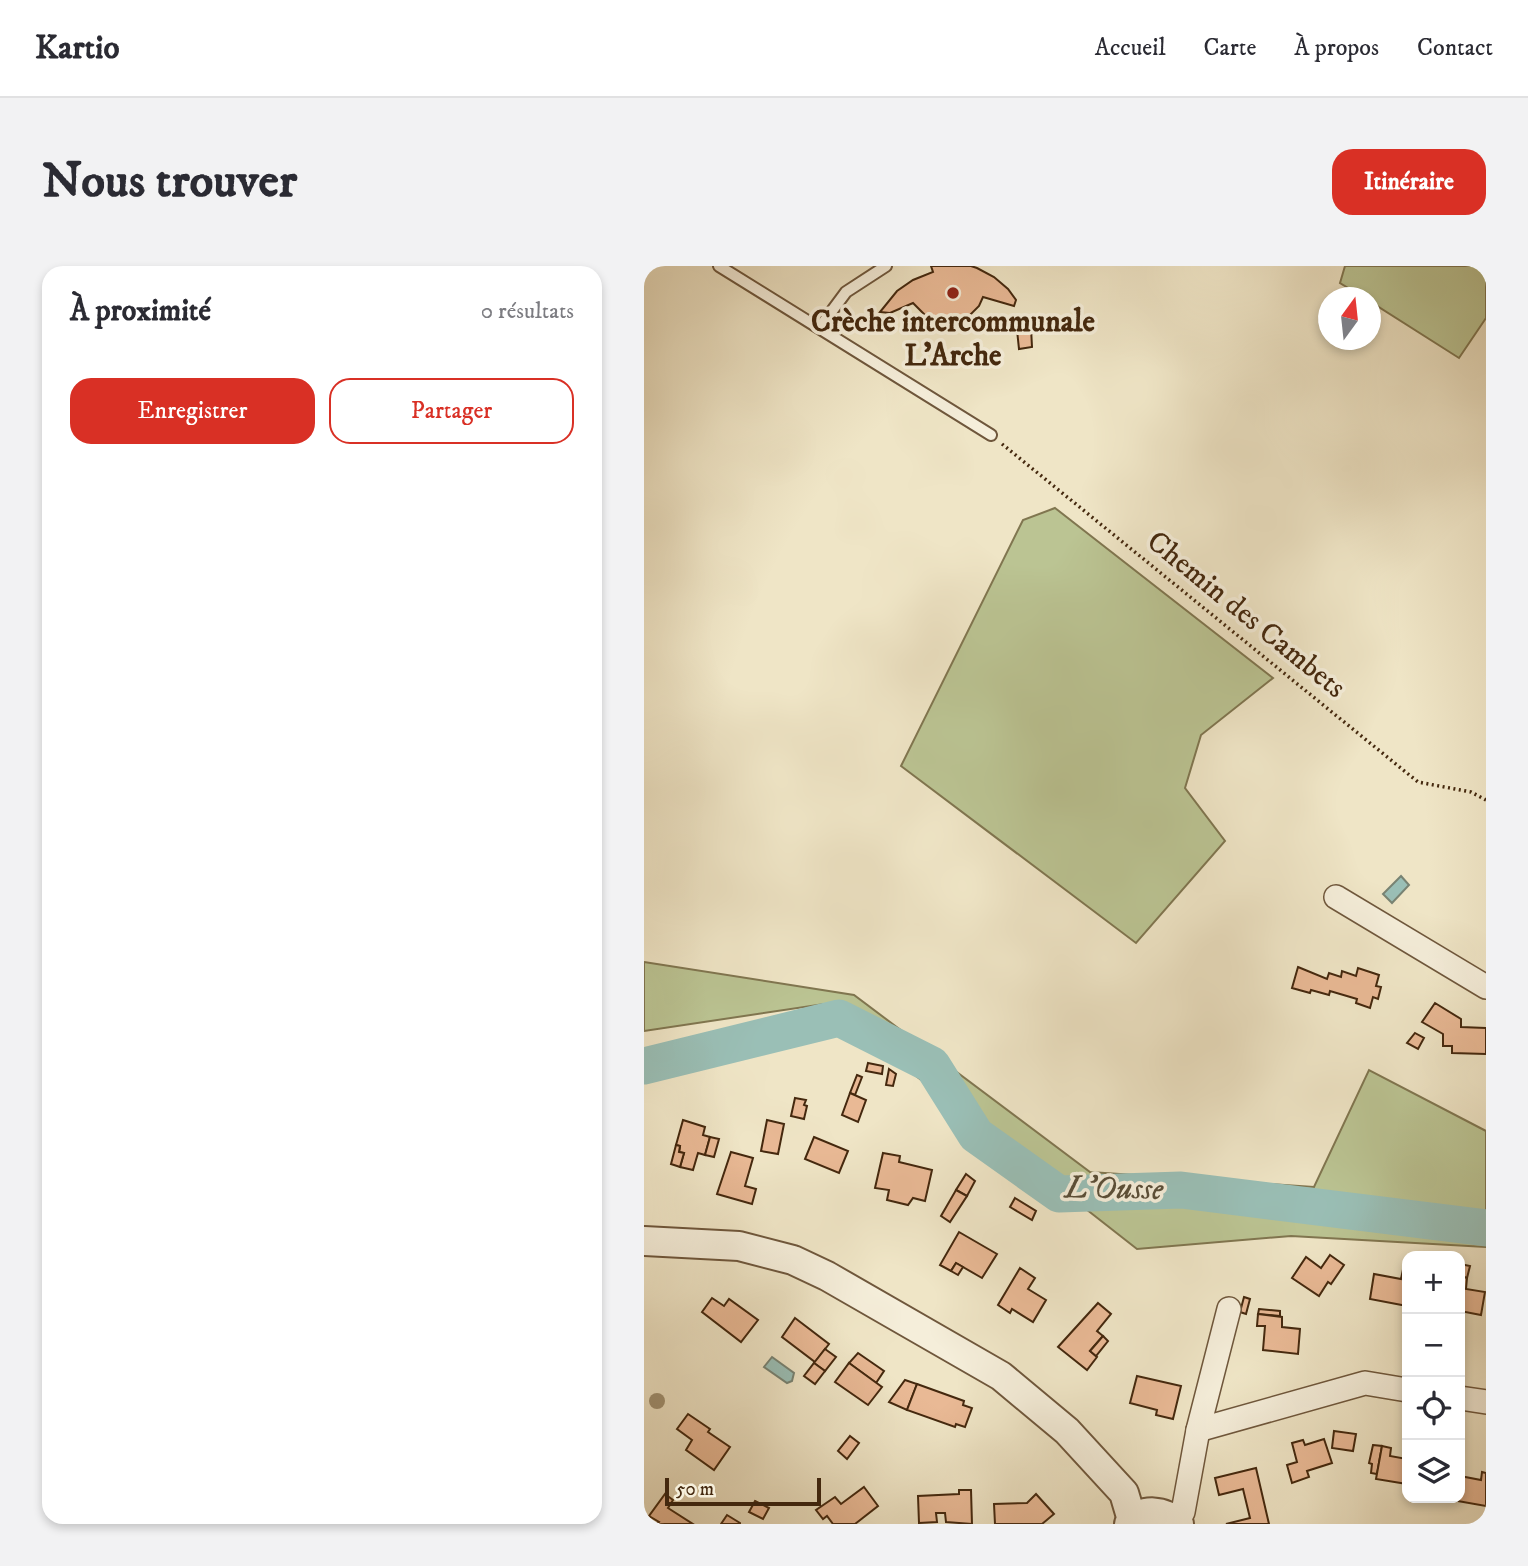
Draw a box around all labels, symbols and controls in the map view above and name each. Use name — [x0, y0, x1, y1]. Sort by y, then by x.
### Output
text: Kartio — [35, 28, 120, 69]
text: Accueil — [1095, 33, 1166, 63]
text: Carte — [1204, 33, 1256, 63]
text: À propos — [1294, 33, 1379, 63]
text: Contact — [1417, 33, 1493, 63]
button: Itinéraire — [1332, 149, 1486, 215]
text: Nous trouver — [42, 151, 297, 213]
marker: Crèche intercommunale L'Arche — [945, 285, 961, 301]
north arrow — [1318, 287, 1381, 350]
text: À proximité — [70, 293, 211, 330]
text: 0 résultats — [481, 297, 574, 326]
place label: Crèche intercommunale L'Arche — [811, 304, 1095, 375]
button: Enregistrer — [70, 378, 315, 444]
button: Partager — [329, 378, 574, 444]
street label: Chemin des Cambets — [1139, 523, 1353, 707]
water label: L'Ousse — [1063, 1168, 1165, 1210]
map controls — [1402, 1251, 1465, 1503]
button: + — [1402, 1251, 1465, 1314]
button: − — [1402, 1314, 1465, 1377]
button: locate — [1402, 1377, 1465, 1440]
button: layers — [1402, 1440, 1465, 1503]
scale bar — [665, 1475, 821, 1507]
text: 50 m — [676, 1478, 714, 1501]

